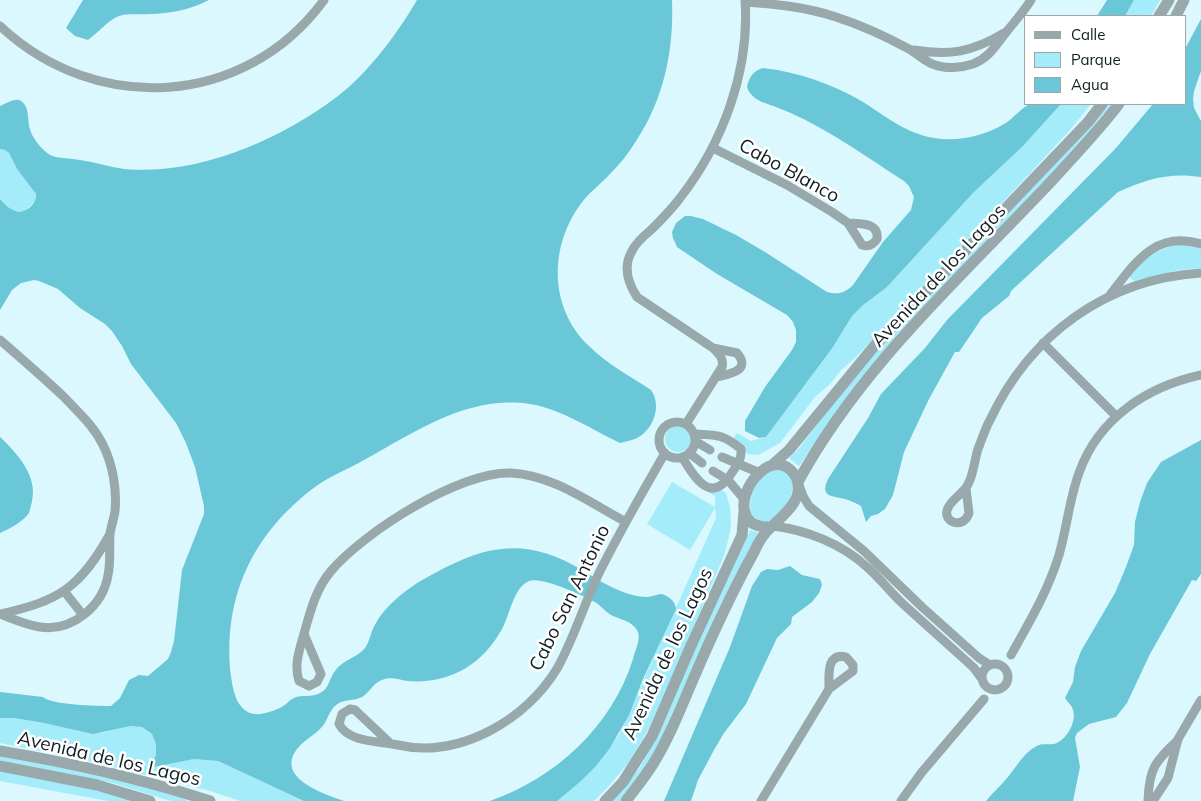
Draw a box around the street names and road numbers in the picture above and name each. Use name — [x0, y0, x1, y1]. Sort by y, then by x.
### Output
street label: Cabo Blanco — [735, 134, 843, 208]
street label: Avenida de los Lagos — [867, 200, 1011, 352]
street label: Cabo San Antonio — [525, 521, 615, 675]
street label: Avenida de los Lagos — [618, 564, 718, 744]
street label: Avenida de los Lagos — [15, 727, 203, 791]

